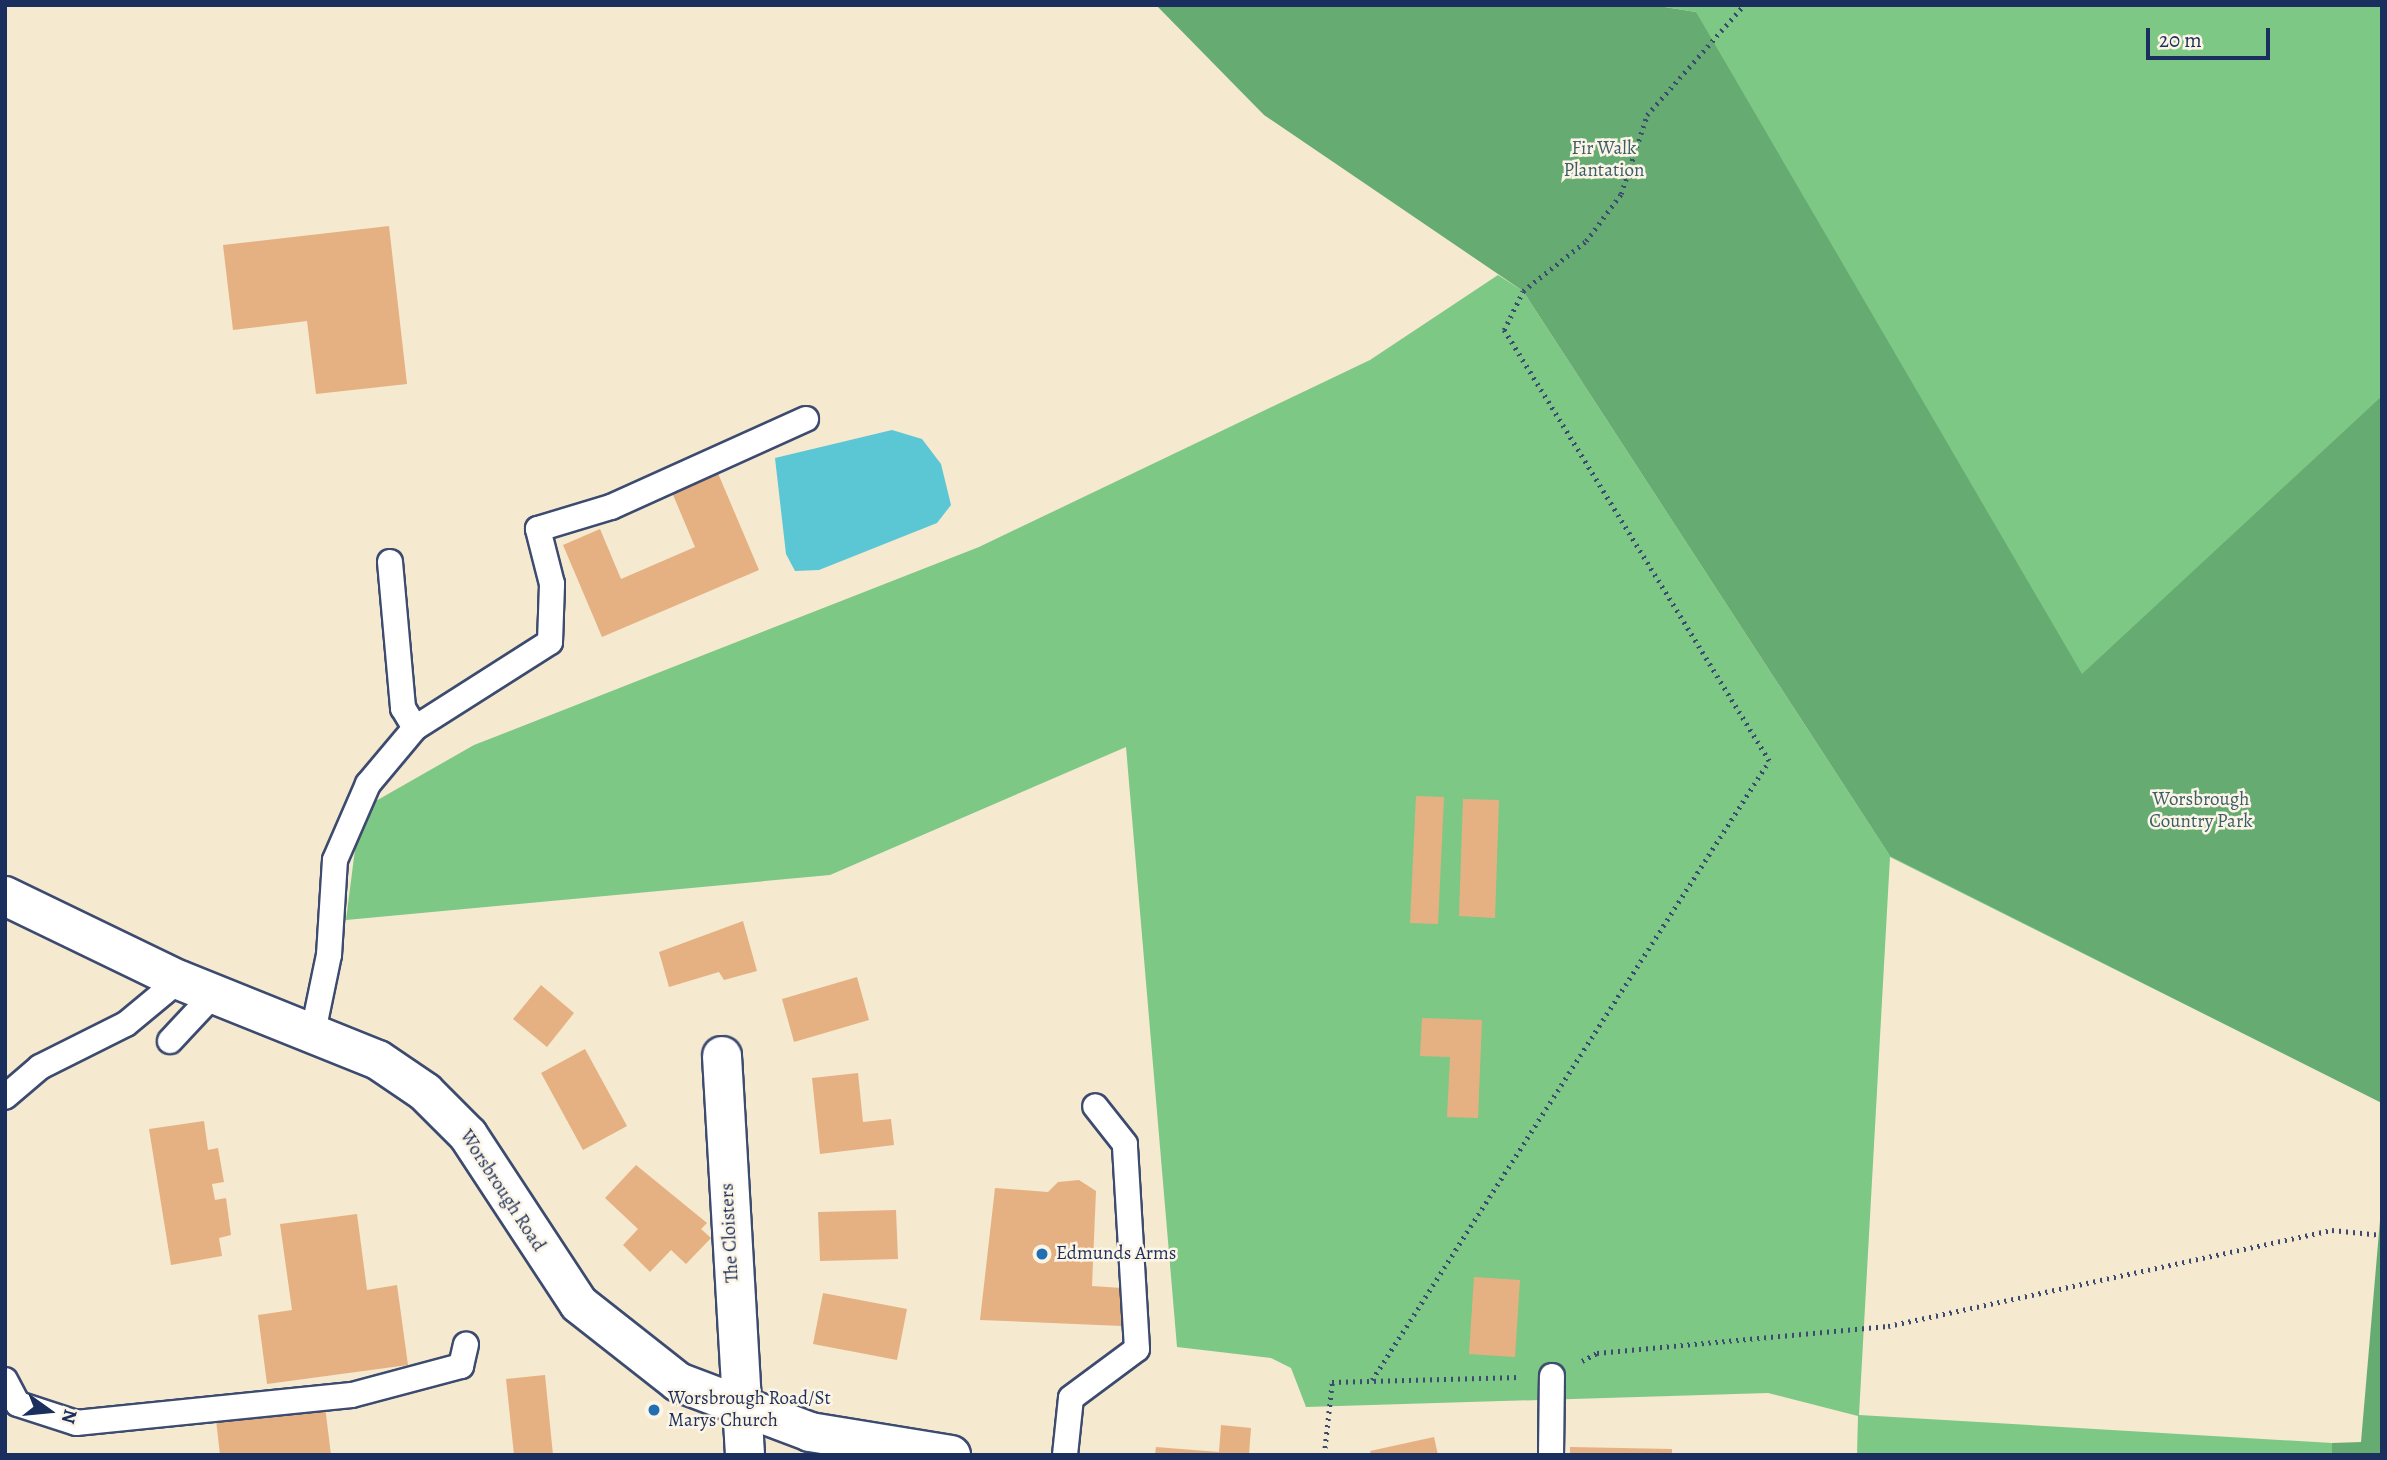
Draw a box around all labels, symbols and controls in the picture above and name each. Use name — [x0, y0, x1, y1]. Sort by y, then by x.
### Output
scale bar — [2149, 14, 2273, 58]
text: 20 m — [2159, 26, 2202, 54]
park label: Fir Walk Plantation — [1564, 138, 1644, 182]
park label: Worsbrough Country Park — [2149, 789, 2253, 833]
street label: Worsbrough Road — [454, 1126, 550, 1256]
street label: The Cloisters — [716, 1183, 744, 1283]
place label: Edmunds Arms — [1056, 1243, 1176, 1265]
marker: Edmunds Arms — [1034, 1246, 1050, 1262]
north arrow — [14, 1376, 84, 1446]
place label: Worsbrough Road/St Marys Church — [668, 1388, 831, 1432]
marker: Worsbrough Road/St Marys Church — [646, 1402, 662, 1418]
text: N — [55, 1406, 84, 1426]

